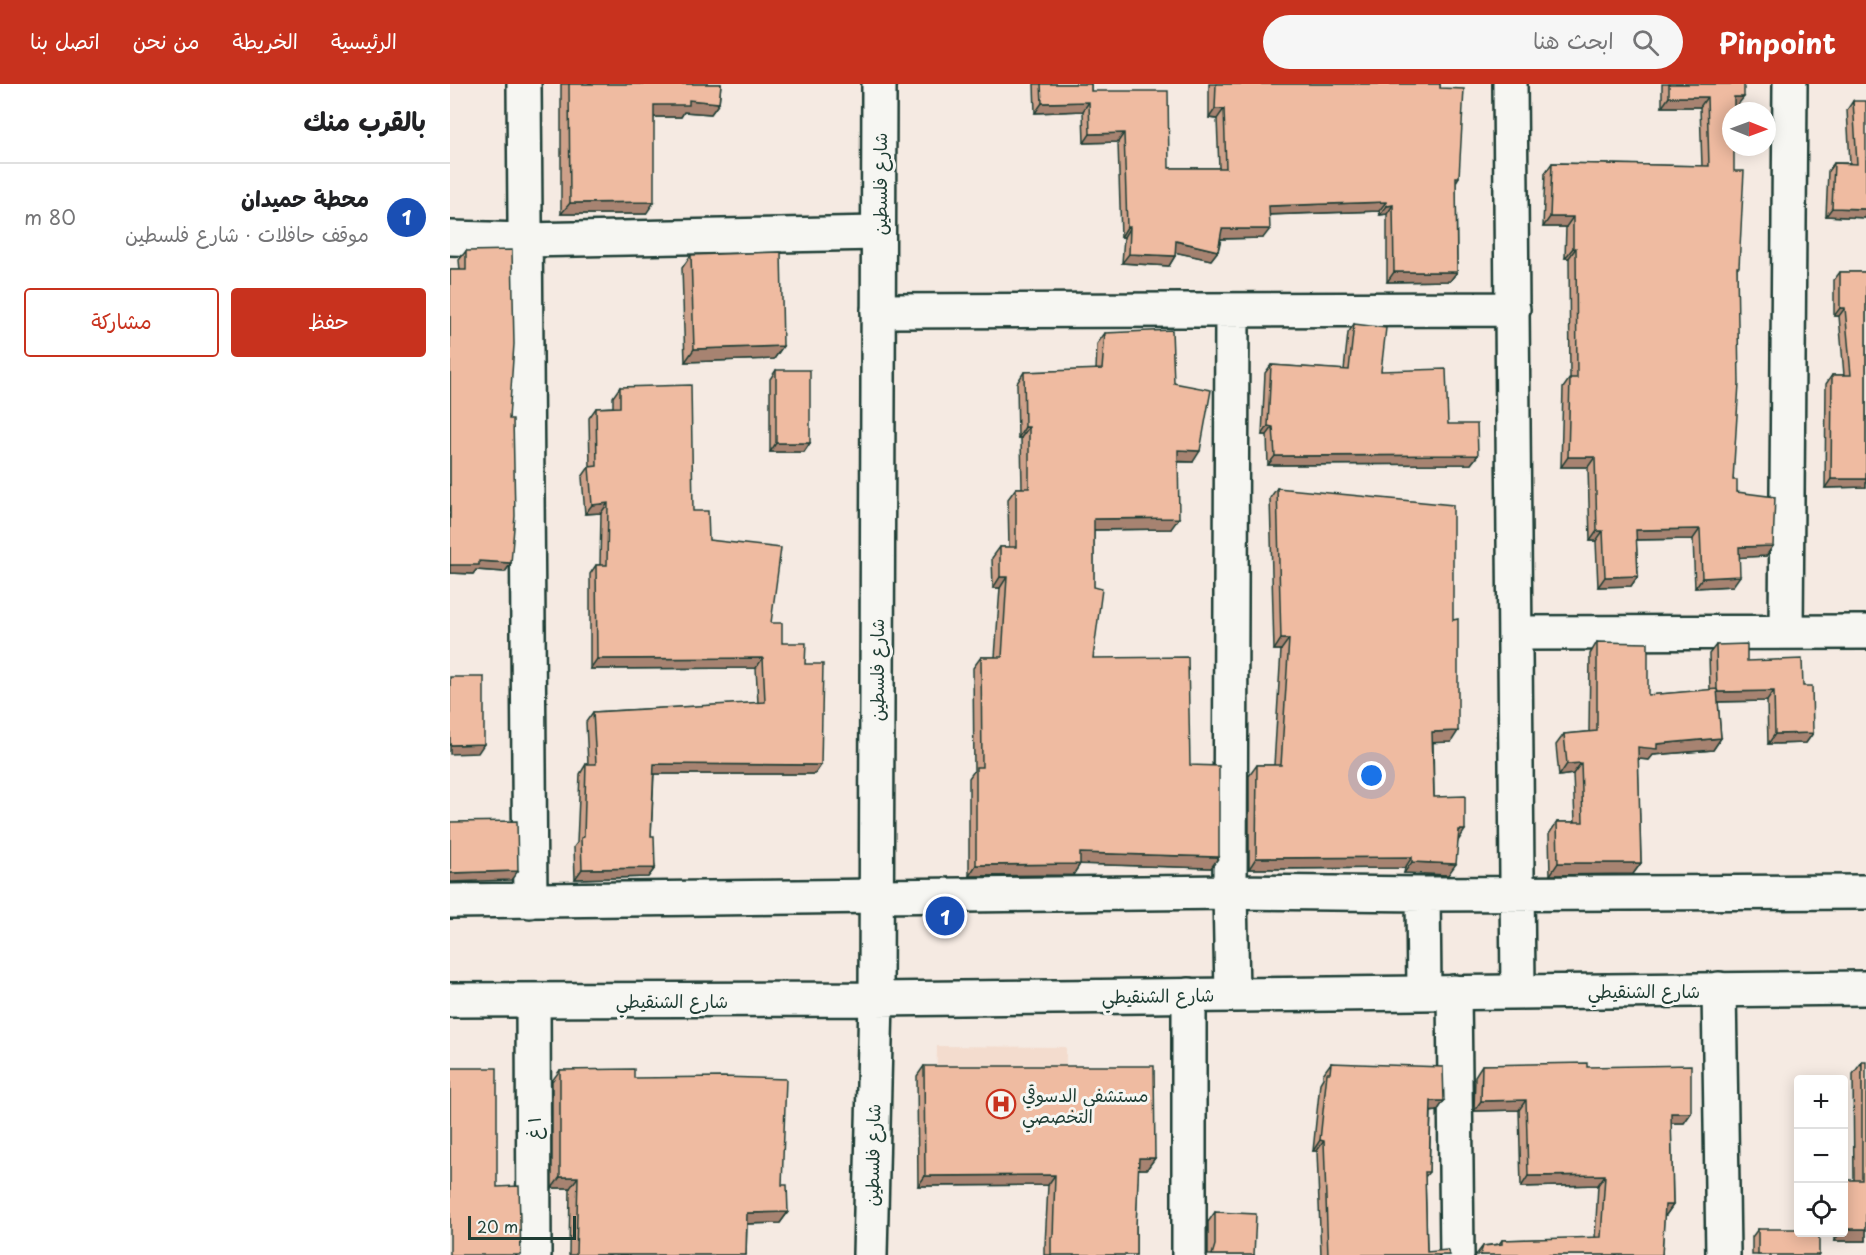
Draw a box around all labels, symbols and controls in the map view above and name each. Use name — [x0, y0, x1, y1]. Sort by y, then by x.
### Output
search box — [1263, 15, 1683, 69]
text: Pinpoint — [1719, 21, 1836, 64]
text: ابحث هنا — [1533, 23, 1614, 56]
text: اتصل بنا — [30, 24, 100, 56]
text: من نحن — [133, 24, 199, 56]
text: الخريطة — [232, 24, 298, 56]
text: الرئيسية — [331, 24, 397, 56]
icon: search — [1629, 26, 1662, 59]
text: بالقرب منك — [304, 101, 426, 140]
north arrow — [1722, 102, 1776, 156]
street label: شارع فلسطين — [866, 133, 893, 235]
text: محطة حميدان — [241, 181, 369, 214]
text: 80 m — [24, 202, 76, 232]
text: 1 — [402, 202, 411, 232]
text: موقف حافلات · شارع فلسطين — [125, 219, 369, 249]
button: مشاركة — [24, 288, 219, 357]
button: حفظ — [231, 288, 426, 357]
street label: شارع فلسطين — [863, 619, 890, 721]
your location — [1357, 761, 1386, 790]
pin: 1 — [926, 894, 964, 938]
street label: شارع الشنقيطي — [1588, 977, 1700, 1008]
street label: شارع الشنقيطي — [1102, 981, 1215, 1013]
street label: شارع الشنقيطي — [616, 987, 728, 1018]
map controls — [1794, 1075, 1848, 1237]
button: + — [1794, 1075, 1848, 1129]
place label: مستشفى الدسوقي التخصصي — [1022, 1081, 1149, 1133]
hospital icon: مستشفى الدسوقي التخصصي — [985, 1088, 1017, 1120]
street label: شارع فلسطين — [858, 1103, 886, 1207]
street label: ١ غ — [520, 1116, 547, 1140]
button: − — [1794, 1129, 1848, 1183]
button: locate — [1794, 1183, 1848, 1237]
scale bar — [468, 1213, 576, 1240]
text: 20 m — [477, 1214, 518, 1238]

